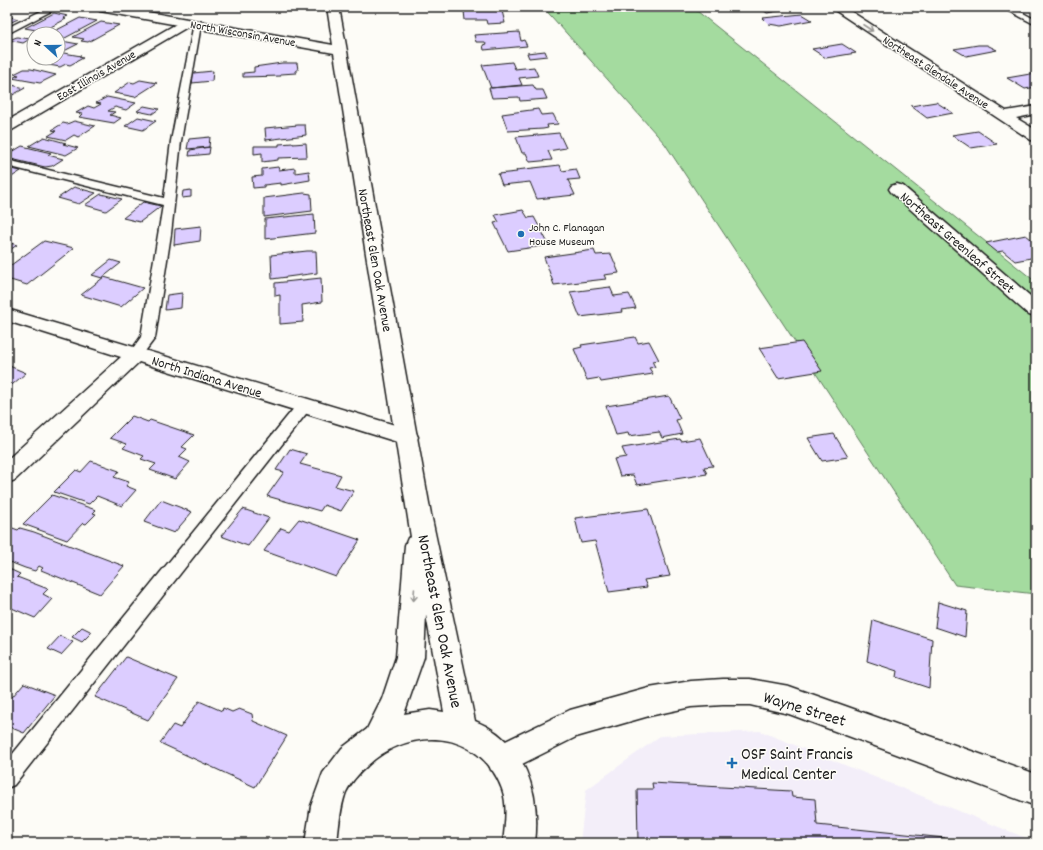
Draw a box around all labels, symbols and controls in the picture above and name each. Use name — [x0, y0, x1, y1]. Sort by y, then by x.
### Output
street label: North Wisconsin Avenue — [189, 17, 297, 52]
one-way arrow — [862, 24, 873, 32]
north arrow — [26, 26, 66, 66]
street label: Northeast Glendale Avenue — [879, 32, 992, 114]
text: N — [30, 37, 47, 49]
street label: East Illinois Avenue — [54, 47, 139, 106]
street label: Northeast Glen Oak Avenue — [352, 187, 396, 333]
street label: Northeast Greenleaf Street — [895, 188, 1018, 299]
place label: John C. Flanagan House Museum — [529, 220, 605, 251]
marker: John C. Flanagan House Museum — [516, 229, 526, 239]
street label: North Indiana Avenue — [149, 352, 264, 404]
street label: Northeast Glen Oak Avenue — [409, 533, 467, 710]
one-way arrow — [411, 588, 418, 601]
street label: Wayne Street — [760, 687, 848, 735]
place label: OSF Saint Francis Medical Center — [741, 744, 853, 788]
marker: OSF Saint Francis Medical Center — [726, 757, 738, 769]

